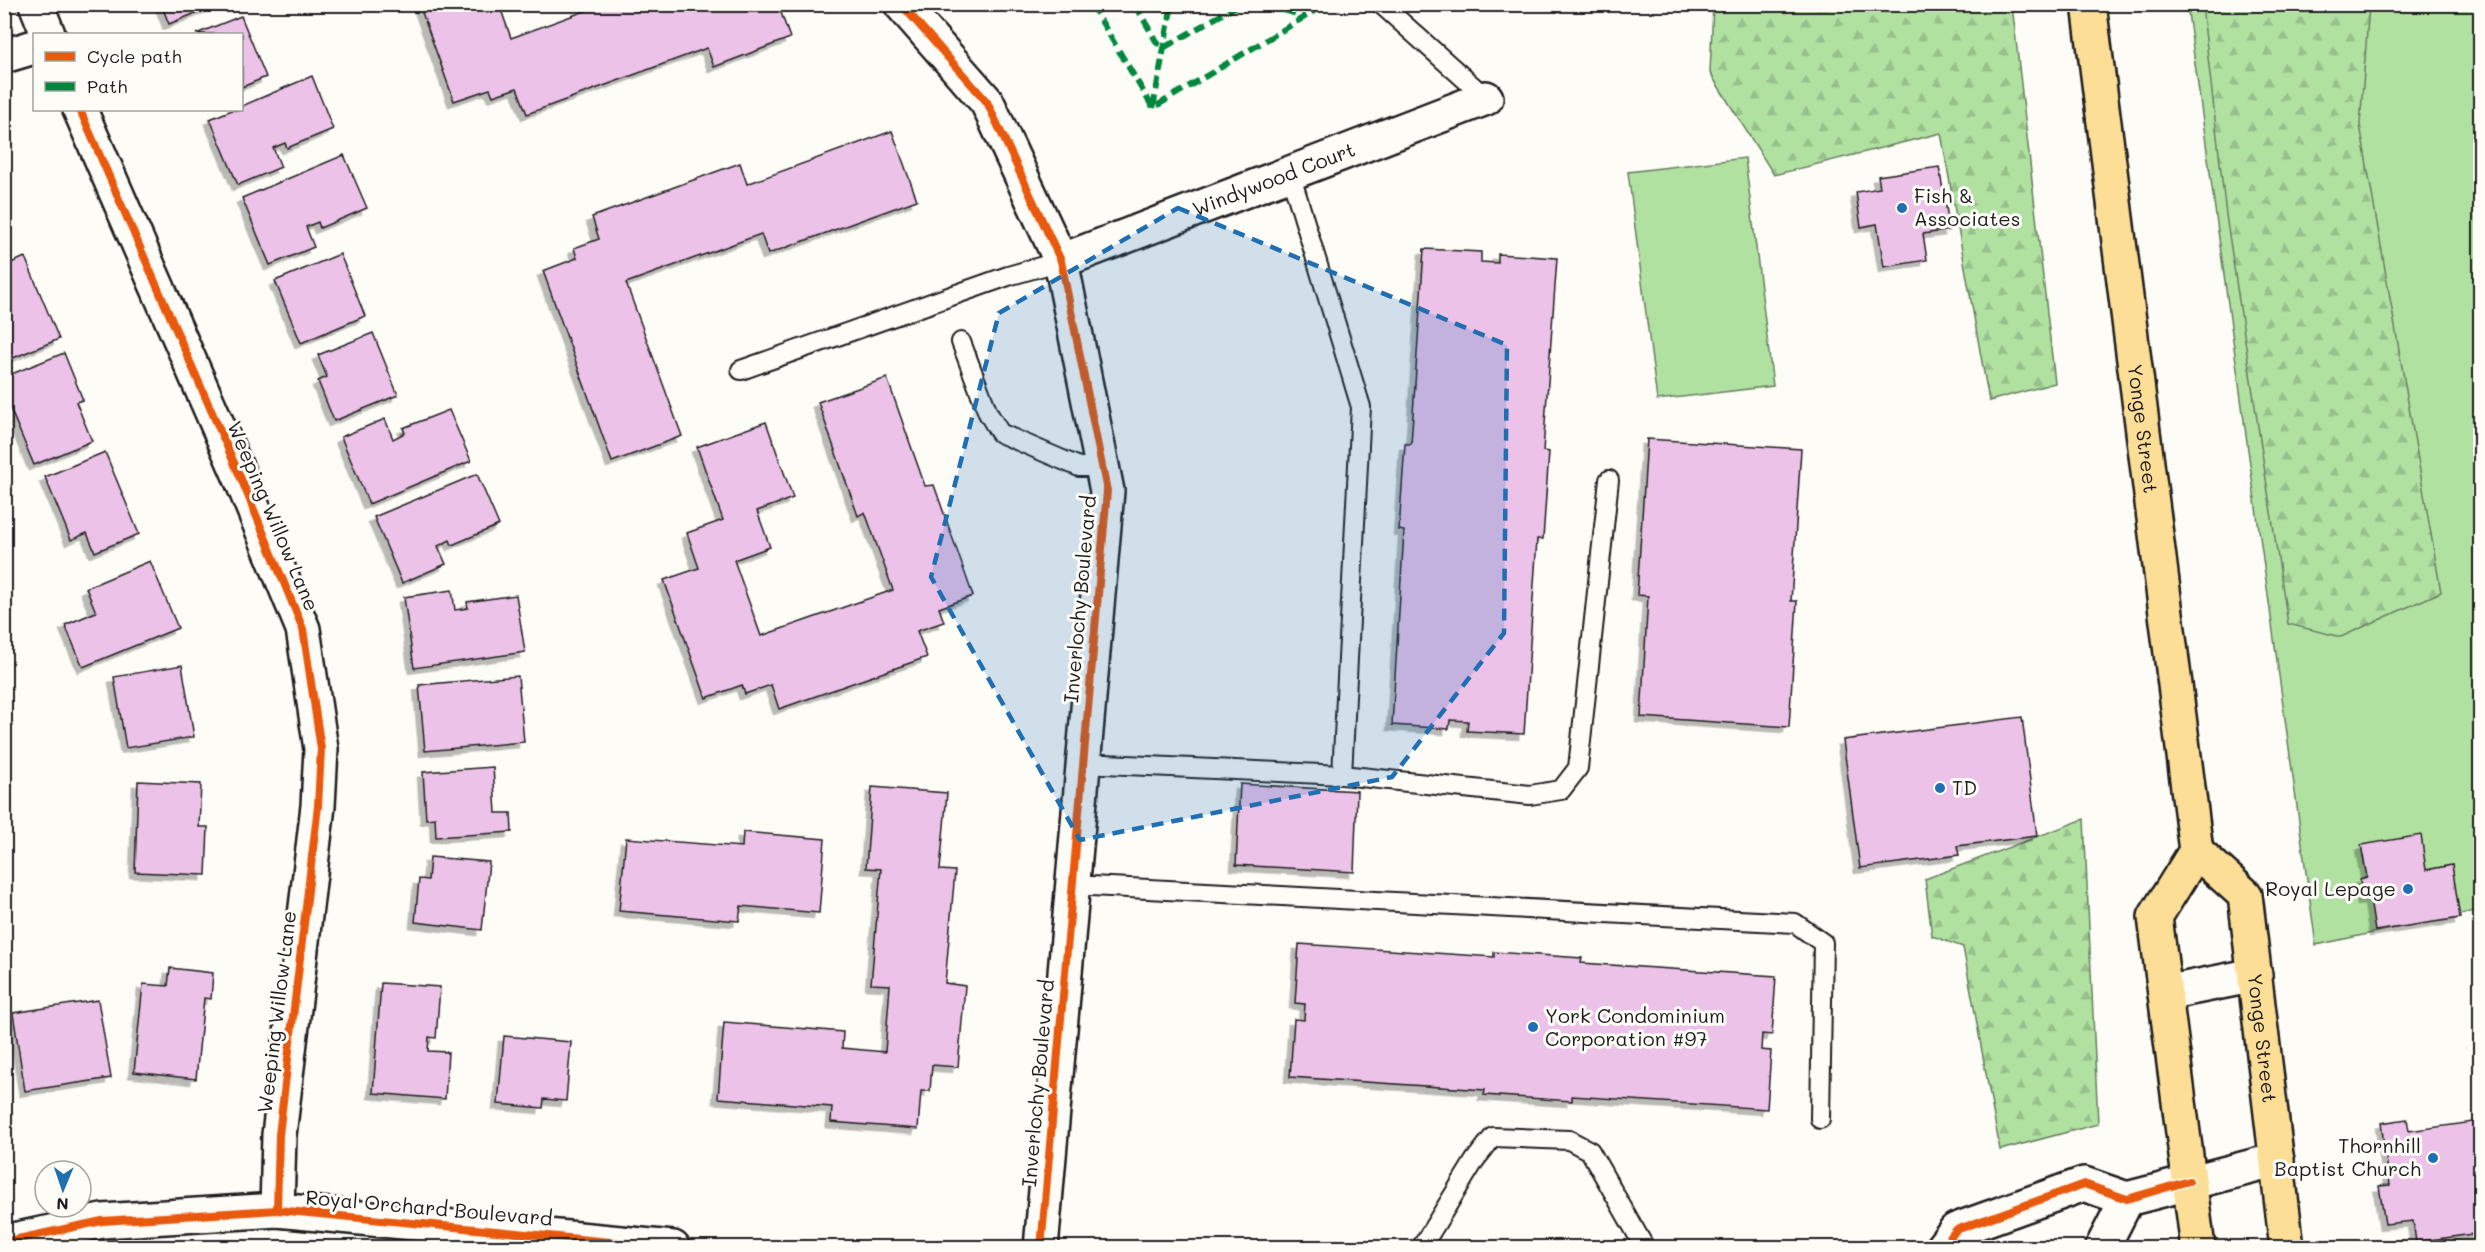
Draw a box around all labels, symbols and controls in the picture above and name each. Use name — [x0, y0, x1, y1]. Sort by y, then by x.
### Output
legend — [33, 33, 243, 111]
text: Cycle path — [87, 44, 182, 68]
text: Path — [87, 74, 127, 98]
street label: Windywood Court — [1188, 135, 1359, 221]
place label: Fish & Associates — [1914, 182, 2020, 231]
marker: Fish & Associates — [1895, 201, 1909, 215]
street label: Yonge Street — [2123, 362, 2165, 495]
street label: Weeping Willow Lane — [222, 417, 326, 614]
street label: Inverlochy Boulevard — [1057, 494, 1101, 704]
place label: TD — [1952, 774, 1977, 800]
marker: TD — [1933, 781, 1947, 795]
place label: Royal Lepage — [2265, 875, 2396, 901]
marker: Royal Lepage — [2401, 882, 2415, 896]
street label: Weeping Willow Lane — [251, 909, 301, 1115]
street label: Yonge Street — [2242, 972, 2284, 1104]
street label: Inverlochy Boulevard — [1015, 978, 1059, 1188]
place label: York Condominium Corporation #97 — [1545, 1002, 1725, 1051]
marker: York Condominium Corporation #97 — [1526, 1020, 1540, 1034]
place label: Thornhill Baptist Church — [2274, 1132, 2421, 1181]
marker: Thornhill Baptist Church — [2426, 1151, 2440, 1165]
north arrow — [33, 1159, 93, 1219]
street label: Royal Orchard Boulevard — [304, 1183, 554, 1231]
text: N — [56, 1194, 69, 1215]

